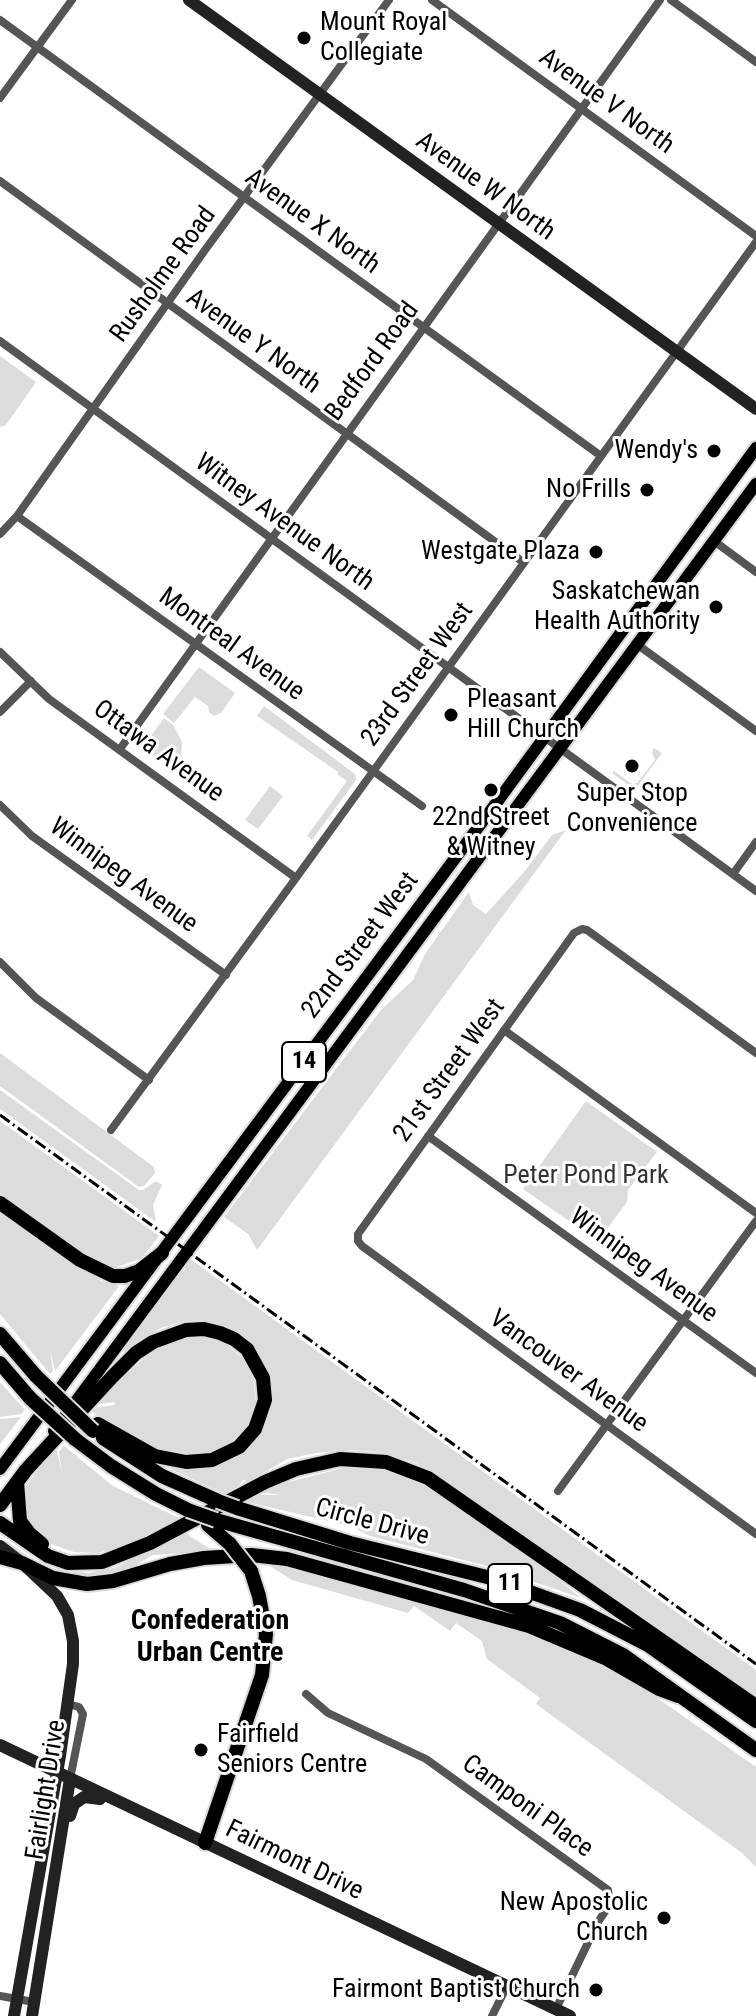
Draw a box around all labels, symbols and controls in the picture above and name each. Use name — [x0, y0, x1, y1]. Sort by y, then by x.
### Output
place label: Mount Royal Collegiate — [320, 7, 447, 68]
marker: Mount Royal Collegiate — [295, 29, 313, 47]
street label: Avenue V North — [532, 43, 680, 161]
street label: Avenue W North — [409, 126, 561, 248]
street label: Avenue X North — [238, 163, 386, 281]
street label: Rusholme Road — [104, 201, 224, 349]
street label: Avenue Y North — [180, 283, 326, 401]
street label: Bedford Road — [319, 296, 427, 428]
place label: Wendy's — [615, 435, 698, 467]
marker: Wendy's — [705, 442, 723, 460]
street label: Witney Avenue North — [188, 448, 380, 598]
place label: No Frills — [546, 474, 631, 506]
marker: No Frills — [638, 481, 656, 499]
place label: Westgate Plaza — [421, 536, 580, 568]
marker: Westgate Plaza — [587, 543, 605, 561]
place label: Saskatchewan Health Authority — [534, 576, 700, 638]
street label: Montreal Avenue — [152, 582, 310, 708]
street label: 23rd Street West — [355, 597, 481, 753]
marker: Saskatchewan Health Authority — [707, 598, 725, 616]
place label: Pleasant Hill Church — [467, 684, 579, 746]
street label: Ottawa Avenue — [87, 694, 229, 810]
marker: Pleasant Hill Church — [442, 706, 460, 724]
marker: Super Stop Convenience — [623, 757, 641, 775]
place label: Super Stop Convenience — [566, 778, 698, 840]
marker: 22nd Street & Witney — [482, 781, 500, 799]
place label: 22nd Street & Witney — [432, 802, 550, 864]
street label: Winnipeg Avenue — [43, 812, 203, 940]
street label: 22nd Street West — [296, 867, 426, 1025]
street label: 21st Street West — [388, 993, 512, 1149]
road number: 14 — [282, 1042, 326, 1082]
park label: Peter Pond Park — [503, 1160, 669, 1192]
street label: Winnipeg Avenue — [563, 1202, 723, 1330]
street label: Vancouver Avenue — [483, 1304, 653, 1440]
street label: Circle Drive — [312, 1493, 432, 1553]
road number: 11 — [488, 1564, 532, 1604]
district label: Confederation Urban Centre — [131, 1605, 289, 1671]
street label: Fairlight Drive — [21, 1718, 73, 1862]
place label: Fairfield Seniors Centre — [217, 1719, 367, 1780]
marker: Fairfield Seniors Centre — [192, 1741, 210, 1759]
street label: Camponi Place — [455, 1749, 599, 1865]
street label: Fairmont Drive — [220, 1814, 368, 1908]
place label: New Apostolic Church — [500, 1887, 648, 1948]
marker: New Apostolic Church — [655, 1909, 673, 1927]
place label: Fairmont Baptist Church — [332, 1974, 580, 2006]
marker: Fairmont Baptist Church — [587, 1981, 605, 1999]

